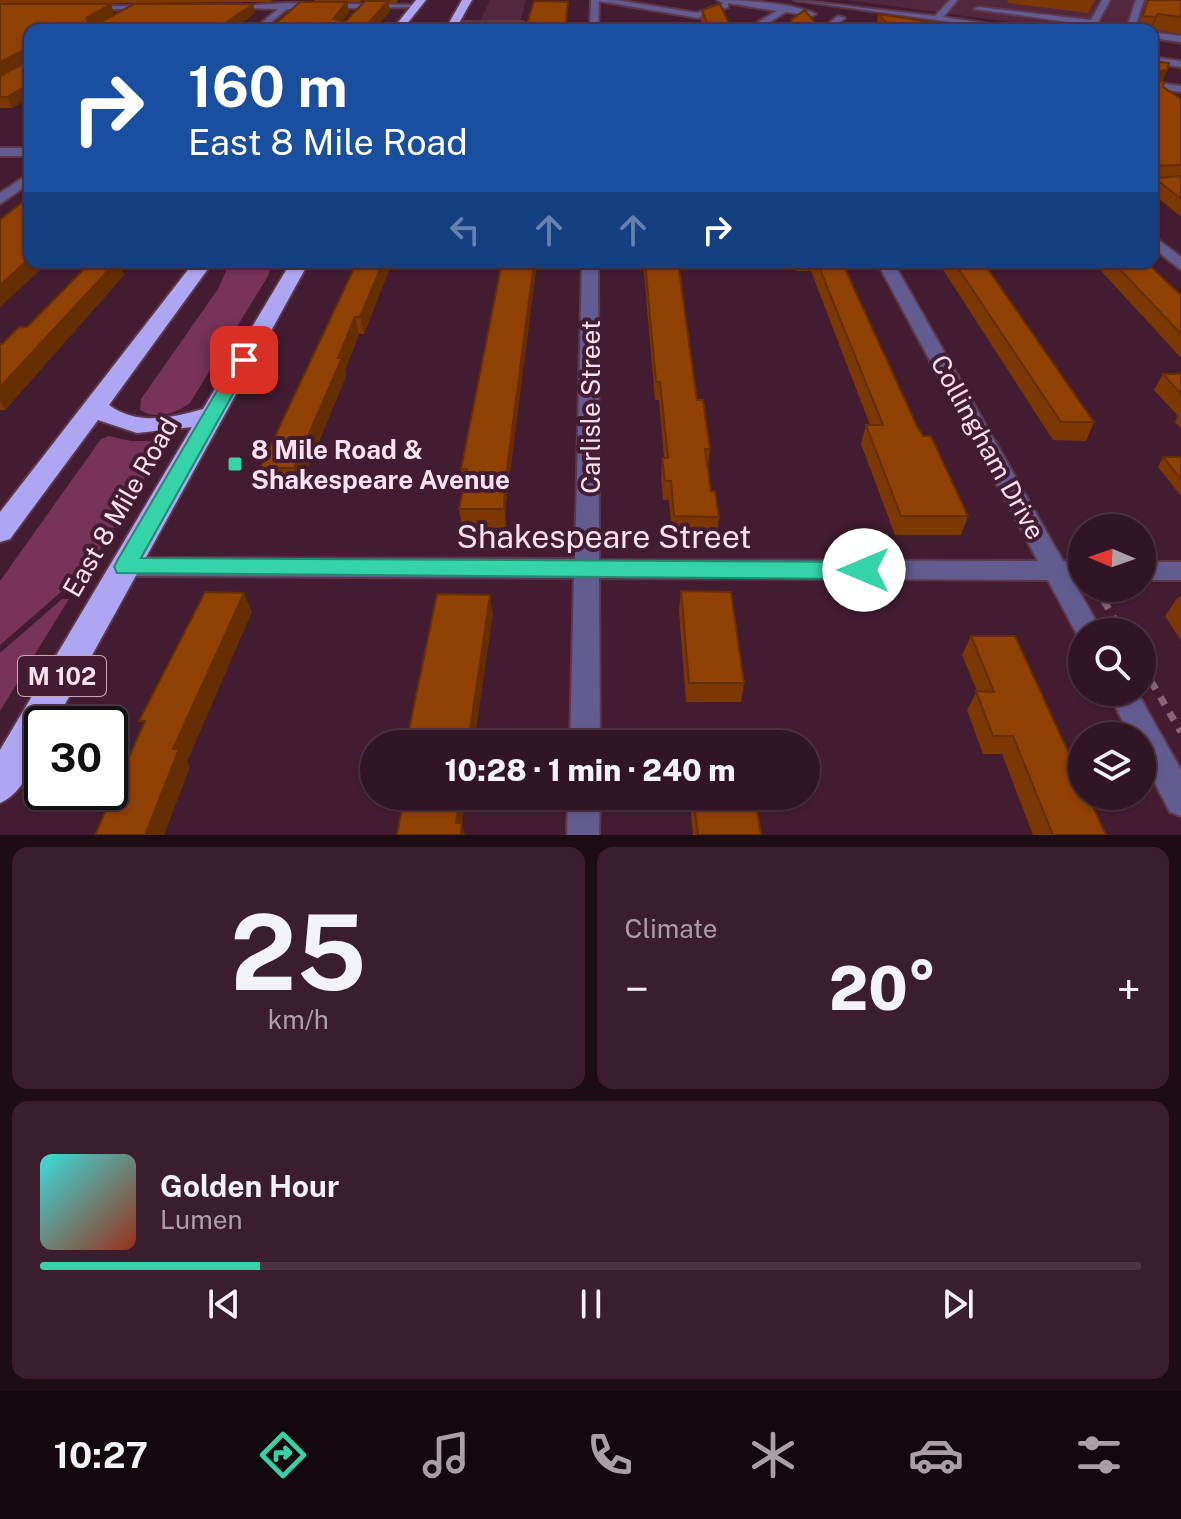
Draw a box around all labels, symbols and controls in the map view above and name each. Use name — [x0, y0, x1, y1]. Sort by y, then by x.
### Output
text: 160 m — [188, 54, 348, 120]
icon: right — [56, 56, 160, 160]
text: East 8 Mile Road — [188, 121, 468, 163]
icon: left — [443, 208, 487, 252]
icon: ahead — [527, 208, 571, 252]
icon: ahead — [611, 208, 655, 252]
icon: right — [695, 208, 739, 252]
street label: Carlisle Street — [575, 320, 606, 494]
pin — [210, 326, 278, 394]
icon: arrive — [222, 338, 266, 382]
street label: Collingham Drive — [925, 349, 1051, 545]
street label: East 8 Mile Road — [56, 412, 184, 602]
place label: 8 Mile Road & Shakespeare Avenue — [251, 434, 510, 495]
marker: 8 Mile Road & Shakespeare Avenue — [226, 455, 244, 473]
north arrow — [1068, 514, 1156, 602]
map controls — [1068, 514, 1156, 810]
street label: Shakespeare Street — [456, 518, 752, 555]
position arrow — [822, 528, 906, 612]
button: search — [1068, 618, 1156, 706]
road number: M 102 — [18, 656, 106, 696]
speed limit sign: 30 — [24, 706, 128, 810]
button: layers — [1068, 722, 1156, 810]
text: 10:28 · 1 min · 240 m — [444, 752, 736, 788]
text: 25 — [230, 891, 366, 1013]
text: Climate — [625, 913, 718, 944]
text: 20° — [829, 953, 936, 1024]
text: − — [625, 963, 649, 1015]
text: + — [1117, 963, 1141, 1015]
text: km/h — [268, 1004, 329, 1035]
text: Golden Hour — [160, 1168, 339, 1204]
text: Lumen — [160, 1204, 243, 1235]
icon: previous — [202, 1282, 246, 1326]
icon: pause — [569, 1282, 613, 1326]
icon: next — [936, 1282, 980, 1326]
icon: directions — [255, 1427, 311, 1483]
icon: music — [418, 1427, 474, 1483]
icon: phone — [582, 1427, 638, 1483]
icon: climate — [745, 1427, 801, 1483]
icon: car — [908, 1427, 964, 1483]
icon: filters — [1071, 1427, 1127, 1483]
text: 10:27 — [54, 1434, 148, 1476]

